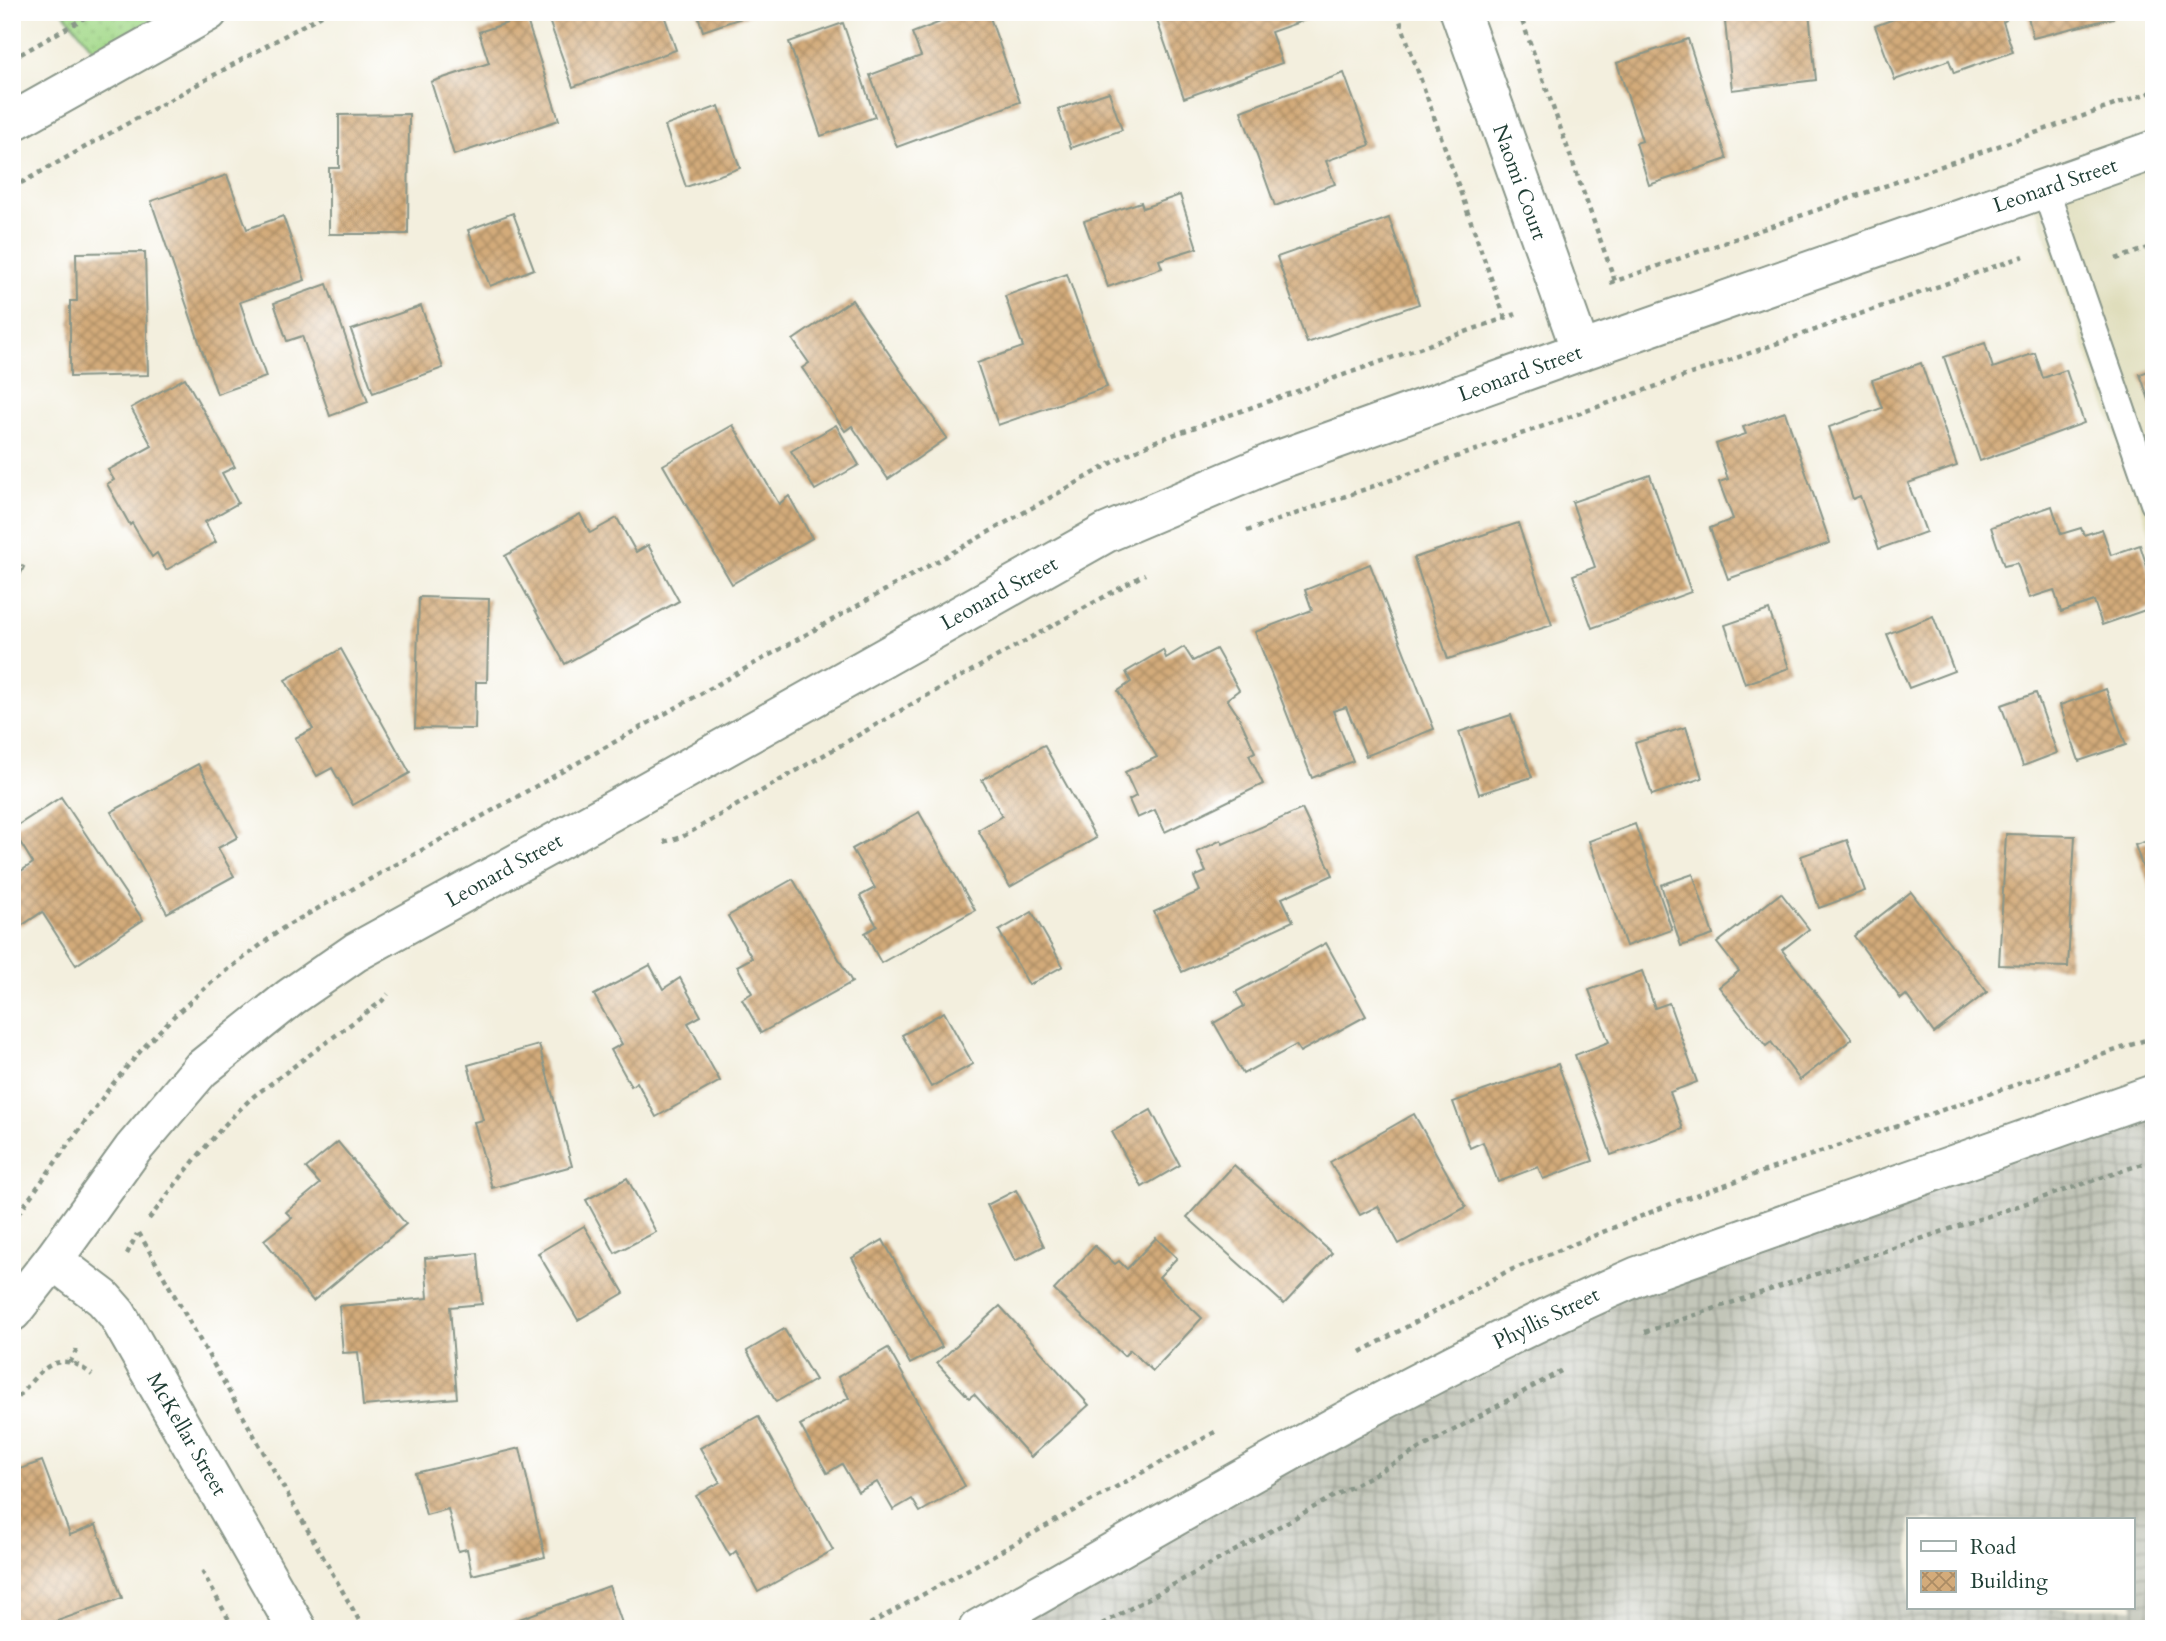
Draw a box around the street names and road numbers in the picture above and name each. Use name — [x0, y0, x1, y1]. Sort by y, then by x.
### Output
street label: Naomi Court — [1485, 120, 1554, 244]
street label: Leonard Street — [1989, 151, 2121, 220]
street label: Leonard Street — [1454, 338, 1586, 409]
street label: Leonard Street — [936, 549, 1063, 638]
street label: Leonard Street — [441, 826, 568, 915]
street label: Phyllis Street — [1488, 1280, 1604, 1357]
street label: McKellar Street — [139, 1367, 234, 1502]

